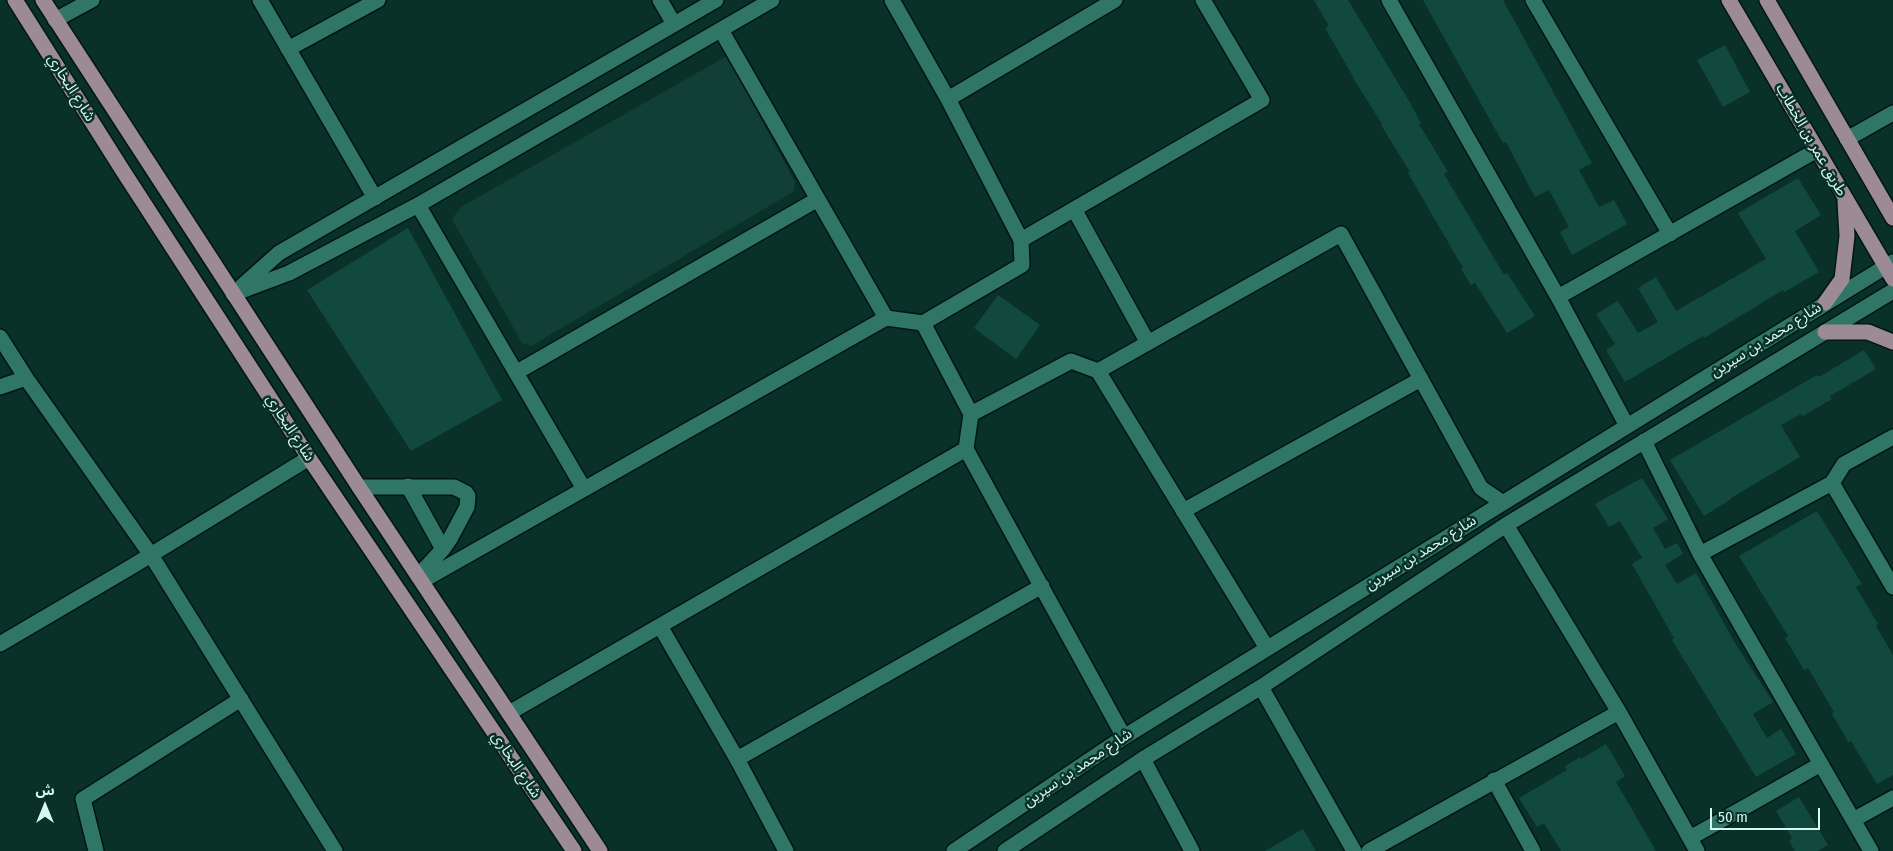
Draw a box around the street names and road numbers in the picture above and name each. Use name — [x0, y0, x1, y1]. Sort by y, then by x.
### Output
street label: شارع البخاري — [43, 51, 99, 125]
street label: طريق عمر بن الخطاب — [1771, 81, 1851, 199]
street label: شارع محمد بن سيرين — [1707, 299, 1825, 381]
street label: شارع البخاري — [262, 391, 318, 465]
street label: شارع محمد بن سيرين — [1362, 512, 1480, 594]
street label: شارع محمد بن سيرين — [1020, 725, 1136, 811]
street label: شارع البخاري — [487, 728, 545, 802]

